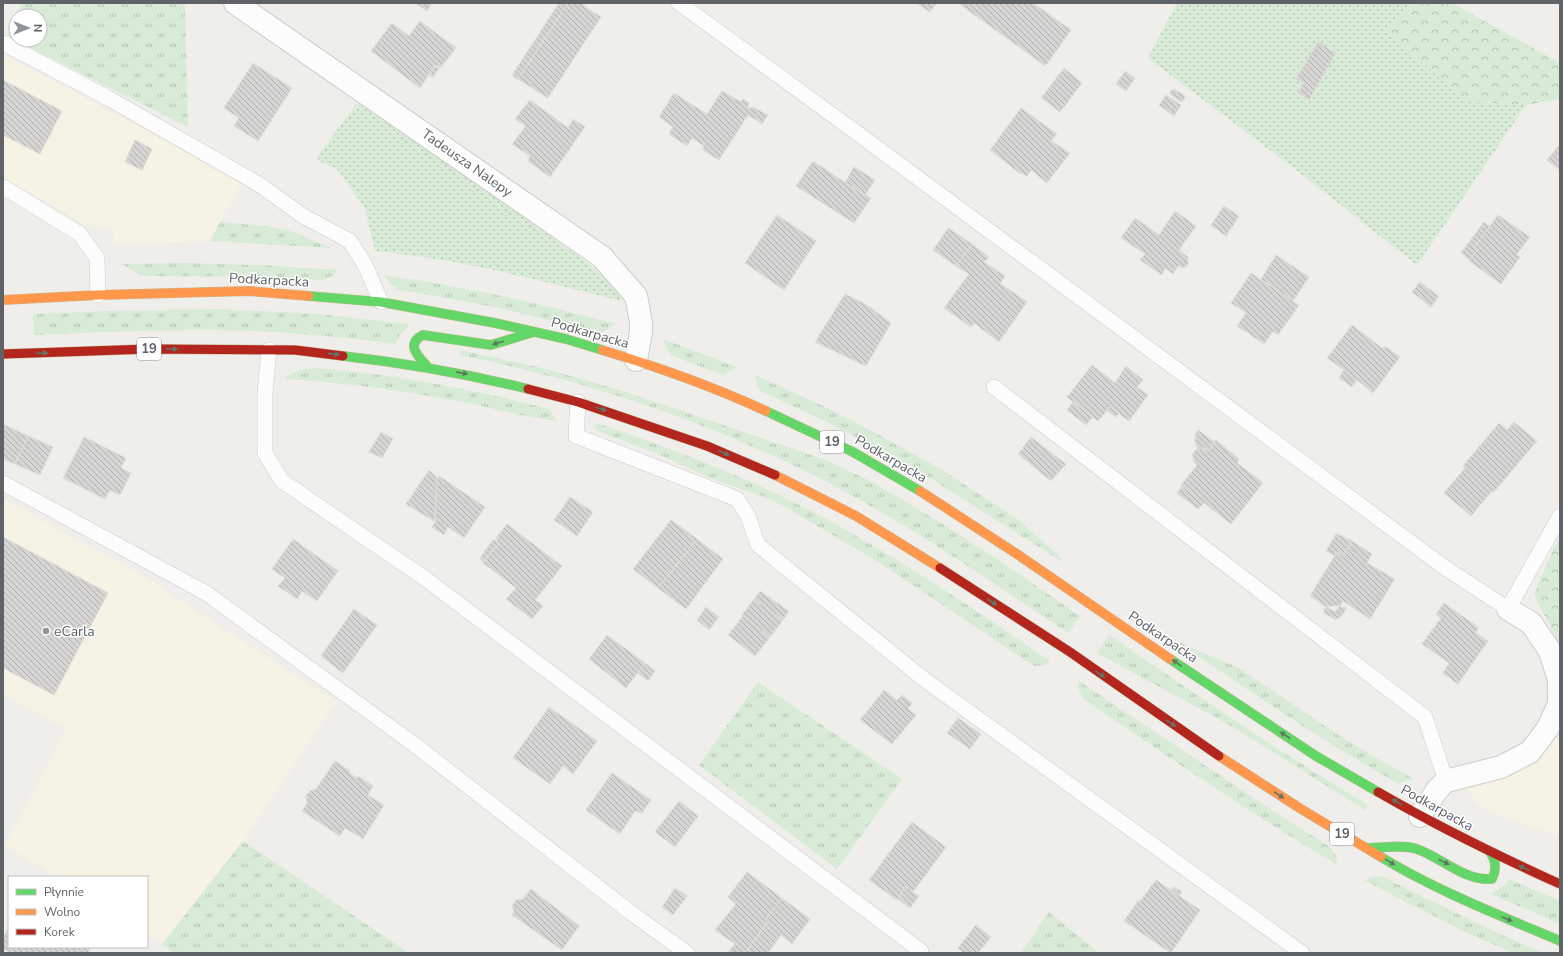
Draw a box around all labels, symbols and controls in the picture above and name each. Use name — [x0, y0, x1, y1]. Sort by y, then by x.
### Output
north arrow — [8, 8, 48, 48]
text: N — [30, 24, 45, 32]
street label: Tadeusza Nalepy — [418, 125, 517, 202]
street label: Podkarpacka — [228, 268, 310, 292]
street label: Podkarpacka — [549, 313, 631, 353]
road number: 19 — [137, 338, 161, 360]
one-way arrow — [491, 340, 503, 346]
one-way arrow — [166, 346, 179, 352]
one-way arrow — [36, 350, 49, 356]
one-way arrow — [328, 351, 340, 357]
one-way arrow — [456, 371, 468, 377]
one-way arrow — [596, 407, 608, 413]
road number: 19 — [820, 431, 844, 453]
street label: Podkarpacka — [851, 431, 931, 487]
one-way arrow — [718, 449, 730, 456]
one-way arrow — [987, 598, 997, 606]
street label: Podkarpacka — [1124, 607, 1202, 667]
place label: eCarla — [54, 622, 95, 641]
marker: eCarla — [41, 626, 51, 636]
one-way arrow — [1172, 659, 1182, 667]
one-way arrow — [1095, 670, 1106, 678]
one-way arrow — [1165, 719, 1176, 727]
one-way arrow — [1280, 731, 1290, 739]
street label: Podkarpacka — [1397, 780, 1477, 836]
one-way arrow — [1274, 791, 1284, 799]
one-way arrow — [1392, 798, 1402, 806]
road number: 19 — [1330, 823, 1354, 845]
one-way arrow — [1384, 859, 1396, 866]
one-way arrow — [1438, 859, 1450, 866]
one-way arrow — [1519, 865, 1530, 871]
legend — [8, 876, 148, 948]
text: Płynnie — [44, 884, 84, 900]
text: Wolno — [44, 904, 81, 920]
one-way arrow — [1501, 916, 1512, 922]
text: Korek — [44, 924, 76, 940]

